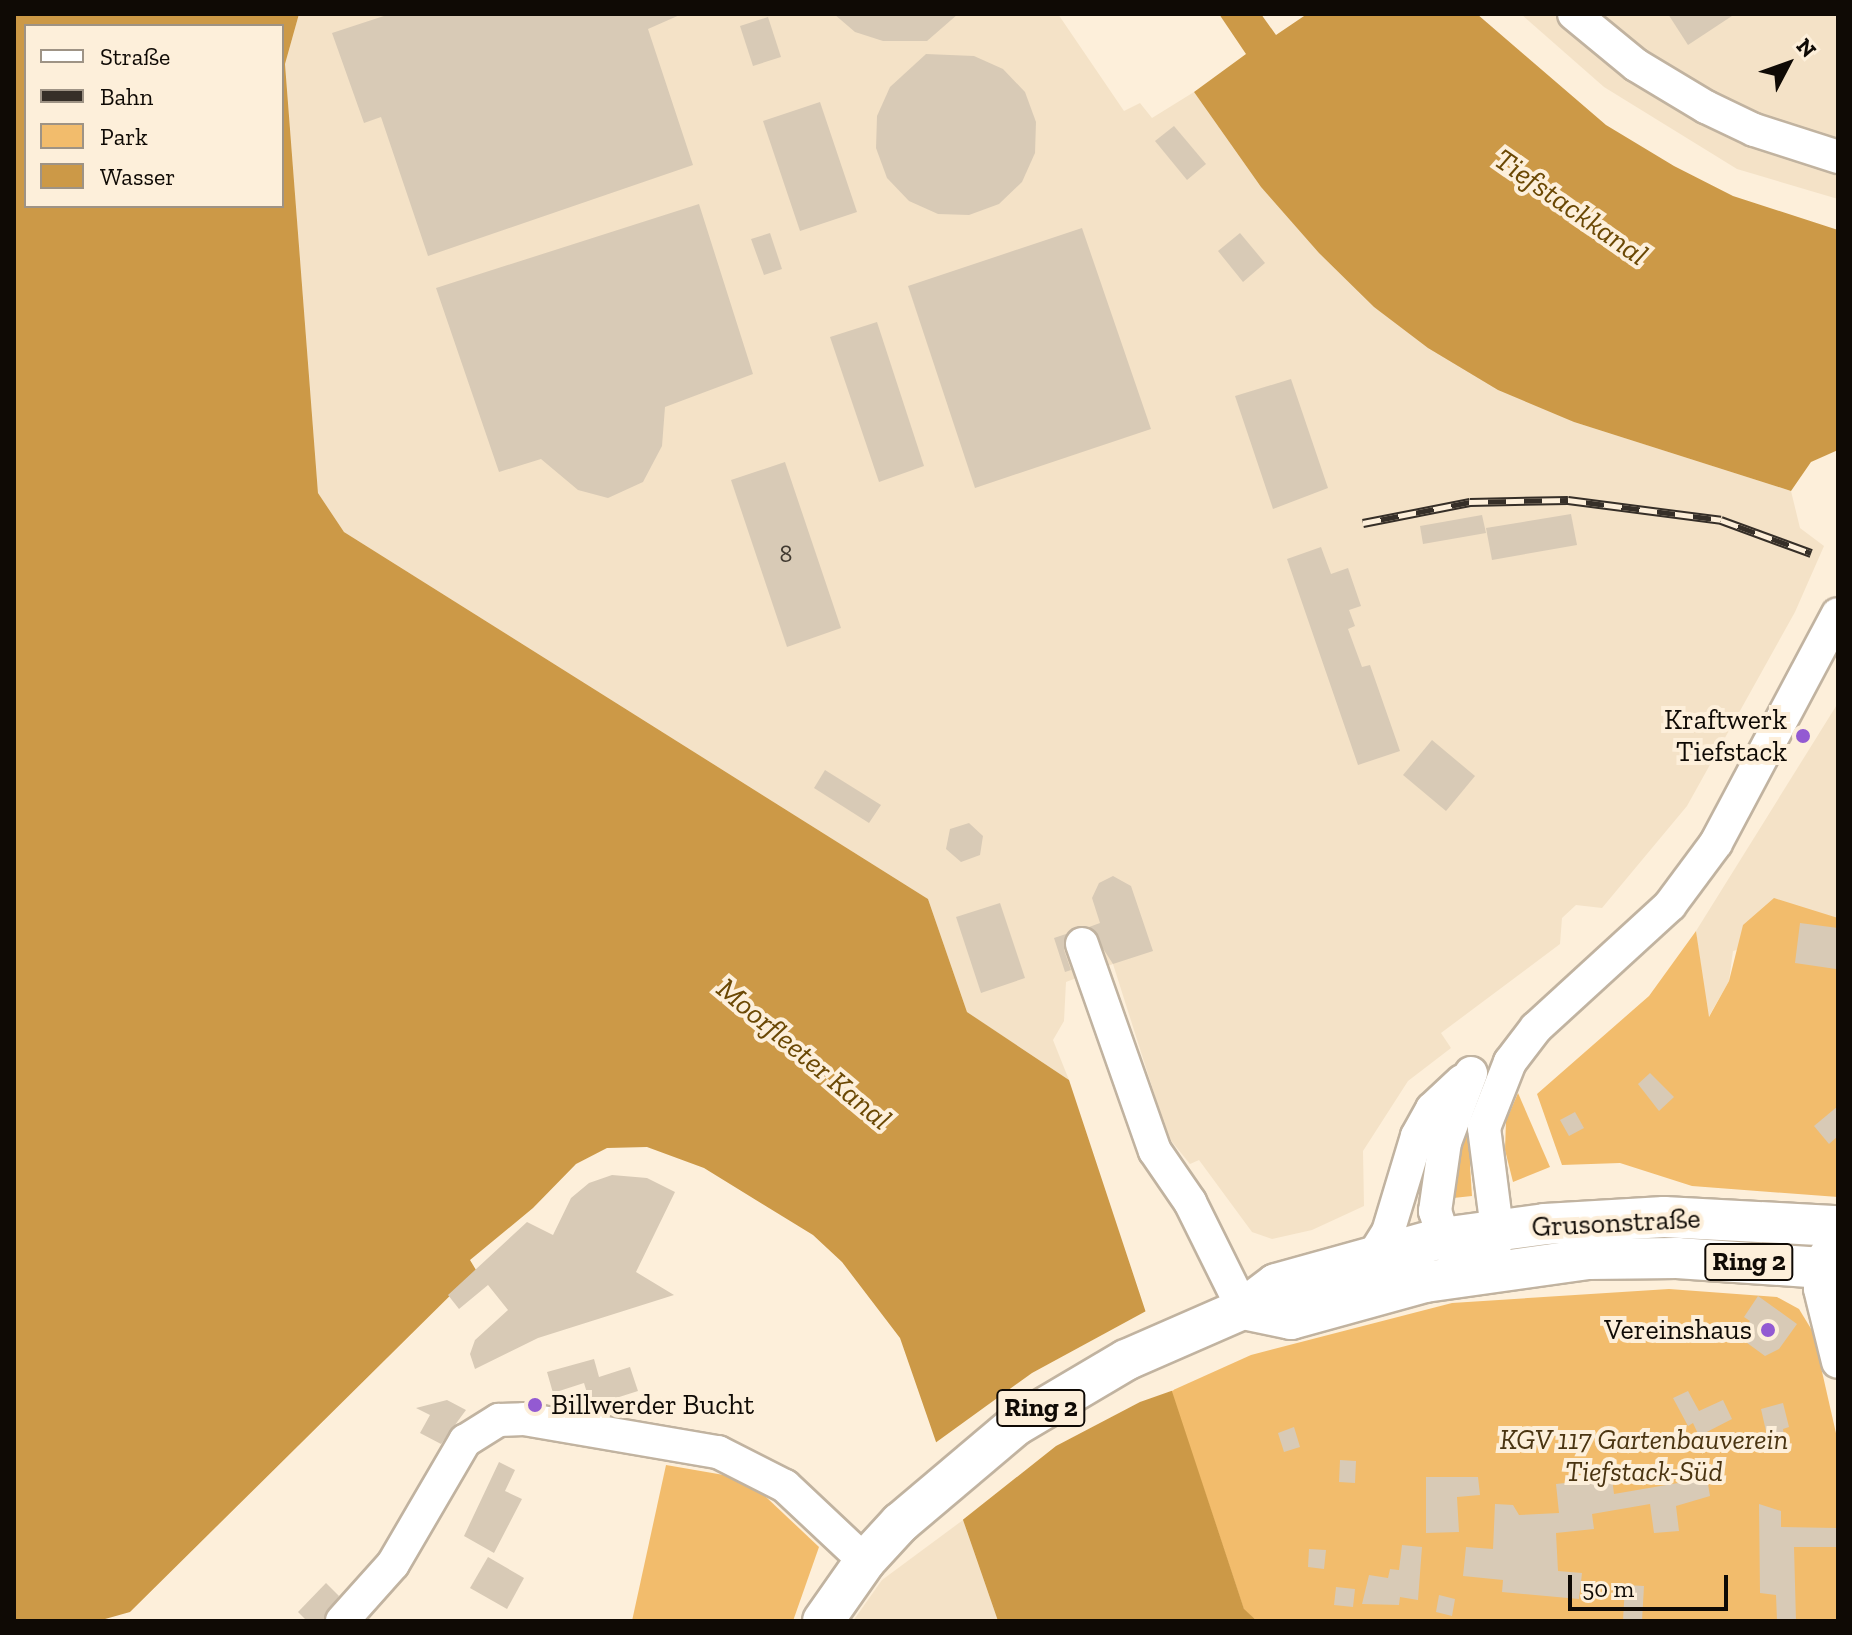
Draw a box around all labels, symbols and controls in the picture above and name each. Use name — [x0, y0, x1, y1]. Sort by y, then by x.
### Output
legend — [24, 24, 284, 208]
north arrow — [1748, 24, 1828, 104]
text: N — [1791, 33, 1822, 63]
text: Straße — [100, 42, 170, 71]
text: Bahn — [100, 82, 153, 111]
text: Park — [100, 122, 148, 151]
water label: Tiefstackkanal — [1487, 141, 1655, 273]
text: Wasser — [100, 162, 175, 191]
house number: 8 — [780, 540, 792, 568]
place label: Kraftwerk Tiefstack — [1664, 703, 1787, 769]
marker: Kraftwerk Tiefstack — [1794, 727, 1812, 745]
water label: Moorfleeter Kanal — [709, 970, 899, 1138]
street label: Grusonstraße — [1531, 1202, 1701, 1244]
road number: Ring 2 — [1703, 1240, 1795, 1284]
place label: Vereinshaus — [1604, 1313, 1752, 1347]
marker: Vereinshaus — [1759, 1321, 1777, 1339]
road number: Ring 2 — [995, 1386, 1087, 1430]
place label: Billwerder Bucht — [551, 1388, 755, 1422]
marker: Billwerder Bucht — [526, 1396, 544, 1414]
park label: KGV 117 Gartenbauverein Tiefstack-Süd — [1499, 1423, 1789, 1489]
scale bar — [1572, 1559, 1732, 1609]
text: 50 m — [1582, 1574, 1634, 1603]

